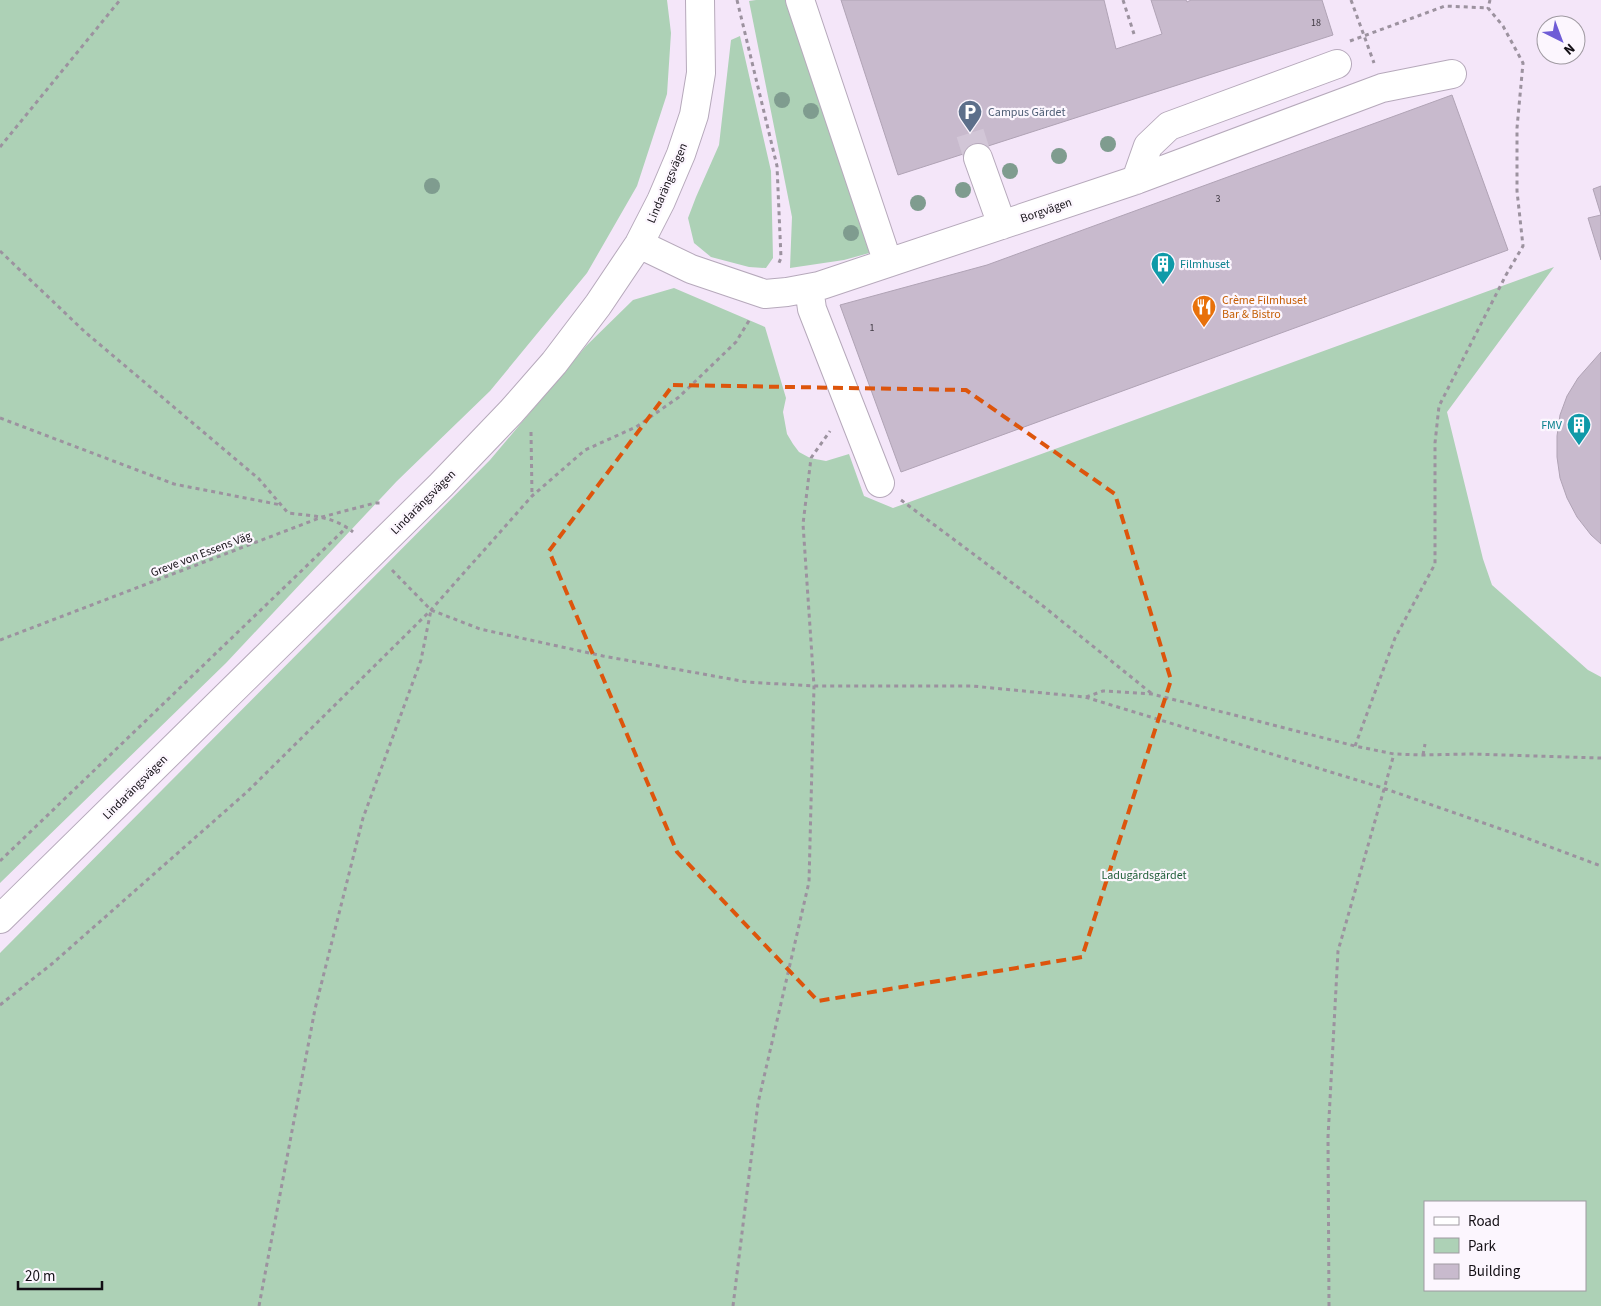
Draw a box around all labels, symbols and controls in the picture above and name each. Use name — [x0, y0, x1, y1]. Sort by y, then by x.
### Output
north arrow — [1536, 15, 1586, 65]
house number: 18 — [1311, 16, 1321, 30]
text: N — [1559, 38, 1579, 59]
parking icon: Campus Gärdet — [957, 99, 983, 133]
place label: Campus Gärdet — [988, 104, 1066, 121]
street label: Lindarängsvägen — [643, 141, 692, 226]
house number: 3 — [1216, 192, 1221, 206]
street label: Borgvägen — [1018, 194, 1074, 227]
building icon: Filmhuset — [1150, 251, 1176, 285]
place label: Filmhuset — [1180, 256, 1230, 273]
place label: Crème Filmhuset Bar & Bistro — [1222, 292, 1307, 323]
restaurant icon: Crème Filmhuset Bar & Bistro — [1191, 294, 1217, 328]
house number: 1 — [870, 321, 875, 335]
building icon: FMV — [1566, 412, 1592, 446]
place label: FMV — [1541, 417, 1563, 434]
street label: Lindarängsvägen — [387, 466, 460, 539]
street label: Greve von Essens Väg — [148, 527, 254, 582]
street label: Lindarängsvägen — [99, 751, 172, 824]
park label: Ladugårdsgärdet — [1101, 867, 1187, 884]
legend — [1424, 1201, 1586, 1291]
text: Road — [1468, 1211, 1500, 1232]
text: Park — [1468, 1236, 1497, 1257]
scale bar — [18, 1258, 101, 1290]
text: Building — [1468, 1261, 1521, 1282]
text: 20 m — [25, 1266, 55, 1287]

